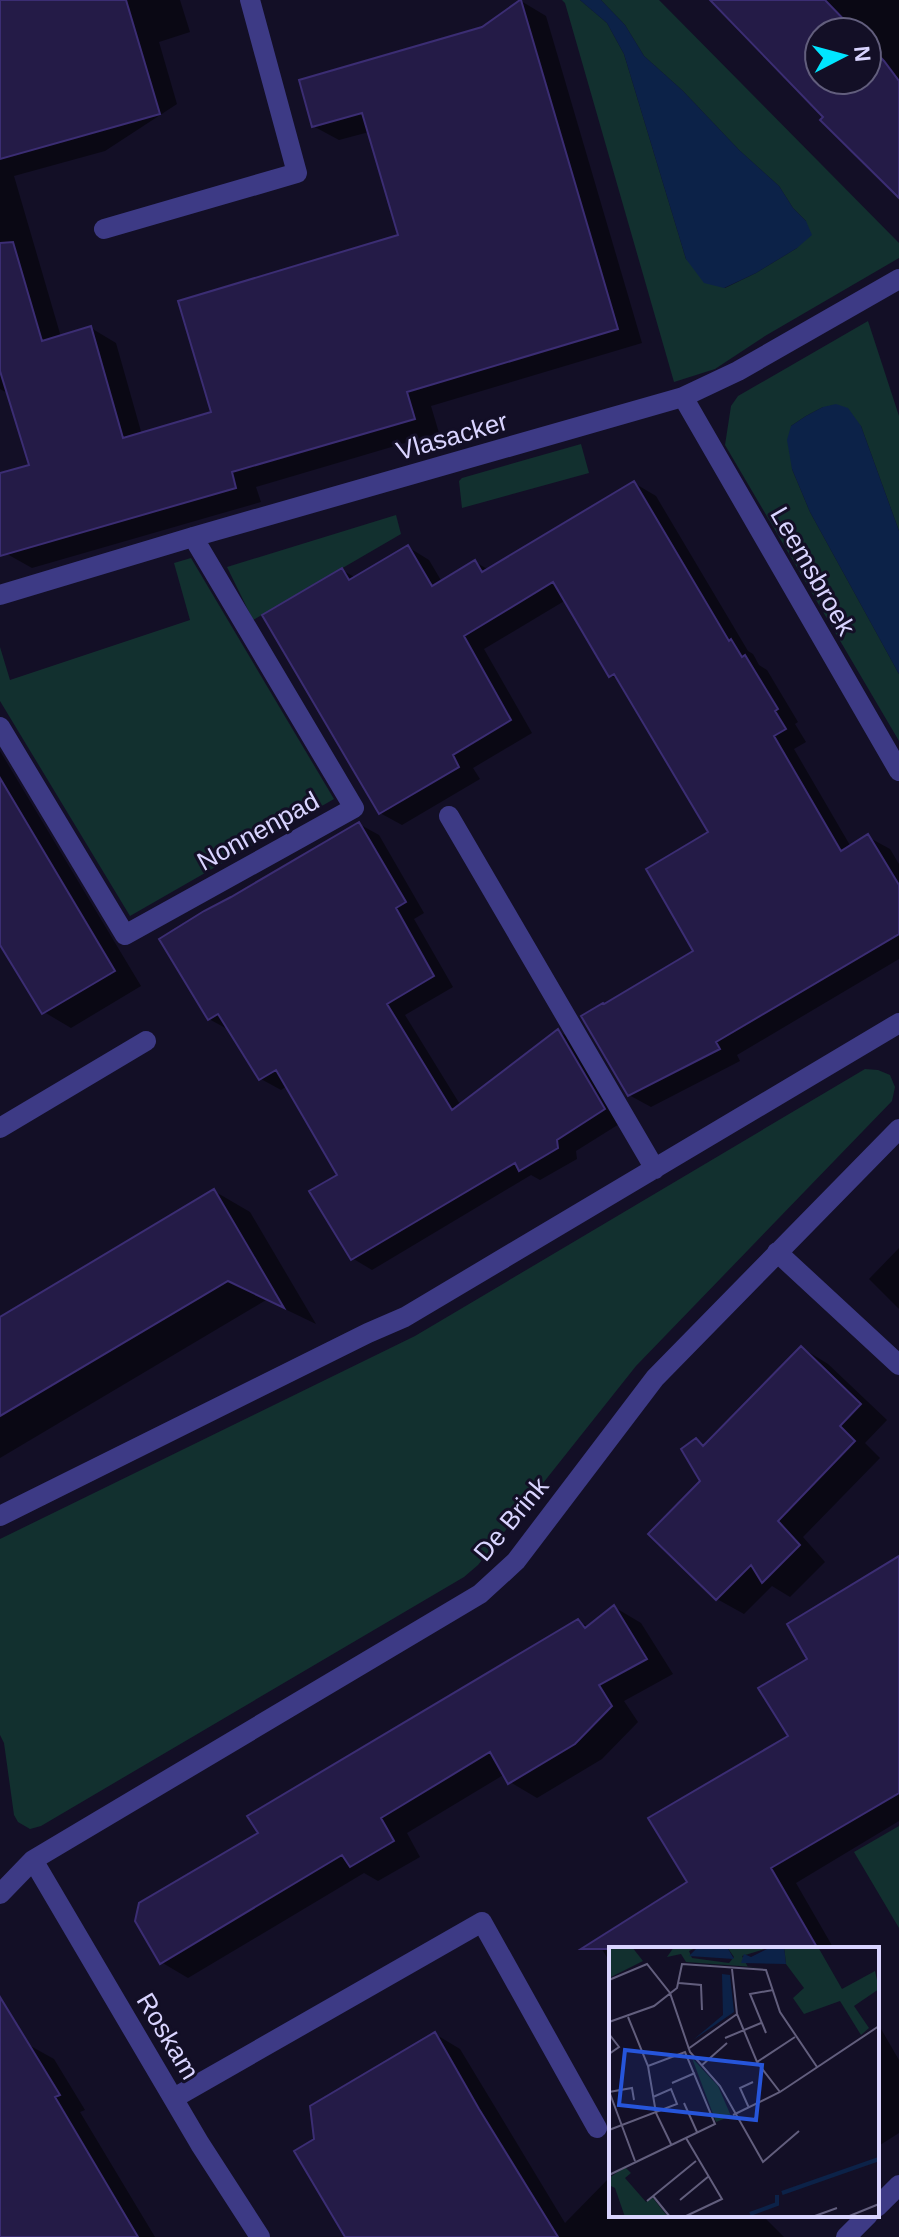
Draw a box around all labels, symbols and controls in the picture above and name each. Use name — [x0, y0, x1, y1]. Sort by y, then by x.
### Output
north arrow — [803, 16, 883, 96]
text: N — [849, 45, 876, 63]
street label: Vlasacker — [393, 406, 511, 466]
street label: Leemsbroek — [764, 502, 862, 641]
street label: Nonnenpad — [192, 785, 324, 877]
street label: De Brink — [467, 1470, 555, 1567]
inset map — [609, 1947, 879, 2217]
street label: Roskam — [131, 1987, 205, 2085]

